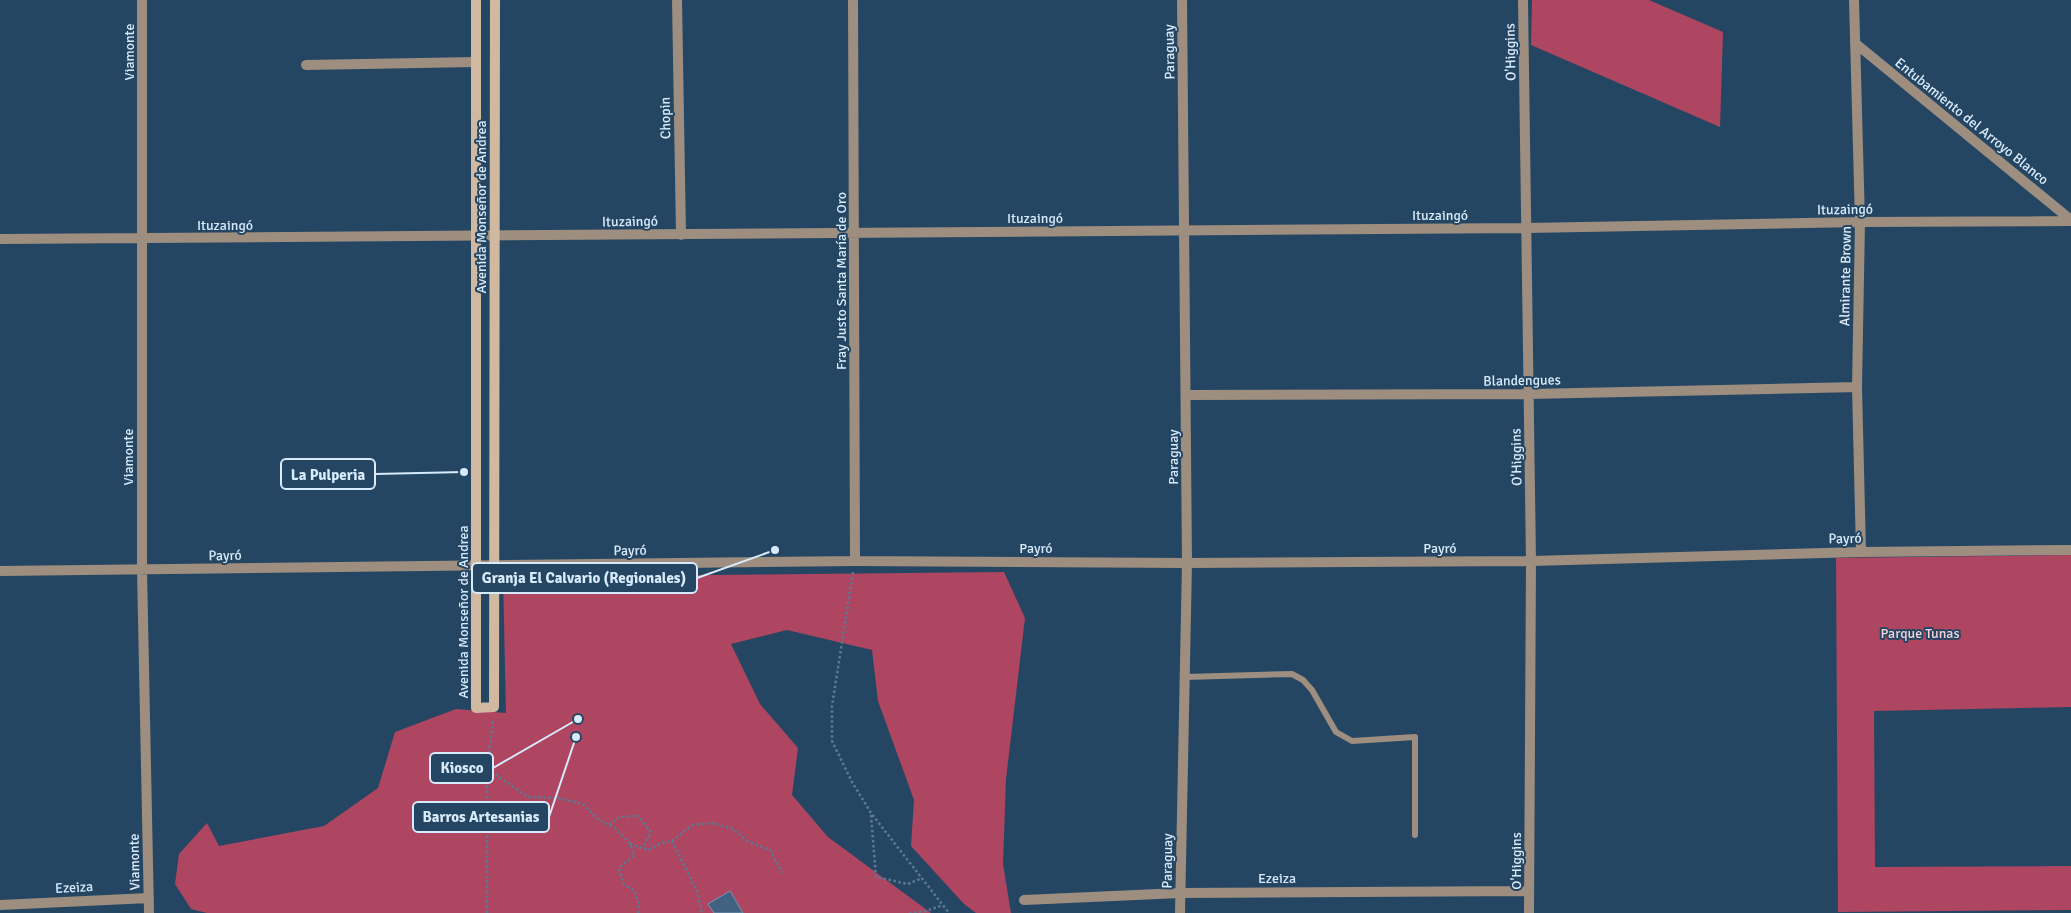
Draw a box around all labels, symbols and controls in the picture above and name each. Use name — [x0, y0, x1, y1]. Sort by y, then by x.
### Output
street label: O'Higgins — [1501, 23, 1520, 81]
street label: Viamonte — [121, 24, 138, 80]
street label: Paraguay — [1161, 24, 1178, 80]
street label: Entubamiento del Arroyo Blanco — [1892, 54, 2052, 189]
street label: Chopin — [657, 97, 674, 139]
street label: Avenida Monseñor de Andrea — [473, 120, 490, 294]
street label: Fray Justo Santa María de Oro — [833, 192, 850, 370]
street label: Ituzaingó — [1817, 201, 1873, 218]
street label: Ituzaingó — [1412, 207, 1468, 224]
street label: Ituzaingó — [1007, 210, 1063, 227]
street label: Ituzaingó — [602, 213, 658, 230]
street label: Ituzaingó — [197, 217, 253, 234]
street label: Almirante Brown — [1836, 226, 1855, 326]
street label: Blandengues — [1483, 371, 1561, 390]
street label: O'Higgins — [1507, 428, 1526, 486]
street label: Viamonte — [120, 429, 137, 485]
street label: Paraguay — [1165, 429, 1182, 485]
callout: La Pulperia — [281, 459, 375, 489]
text: La Pulperia — [291, 466, 365, 484]
street label: Avenida Monseñor de Andrea — [455, 525, 472, 699]
street label: Payró — [1828, 530, 1862, 547]
street label: Payró — [1019, 540, 1053, 557]
street label: Payró — [1423, 540, 1457, 557]
street label: Payró — [613, 542, 647, 559]
street label: Payró — [208, 547, 242, 564]
callout: Granja El Calvario (Regionales) — [472, 563, 697, 593]
text: Granja El Calvario (Regionales) — [482, 569, 686, 587]
park label: Parque Tunas — [1880, 625, 1960, 642]
callout: Kiosco — [430, 753, 493, 783]
text: Kiosco — [440, 759, 484, 777]
callout: Barros Artesanias — [413, 802, 549, 832]
text: Barros Artesanias — [423, 808, 540, 826]
street label: O'Higgins — [1508, 832, 1525, 890]
street label: Viamonte — [126, 833, 143, 891]
street label: Paraguay — [1159, 833, 1176, 889]
street label: Ezeiza — [1258, 870, 1296, 887]
street label: Ezeiza — [55, 878, 94, 897]

